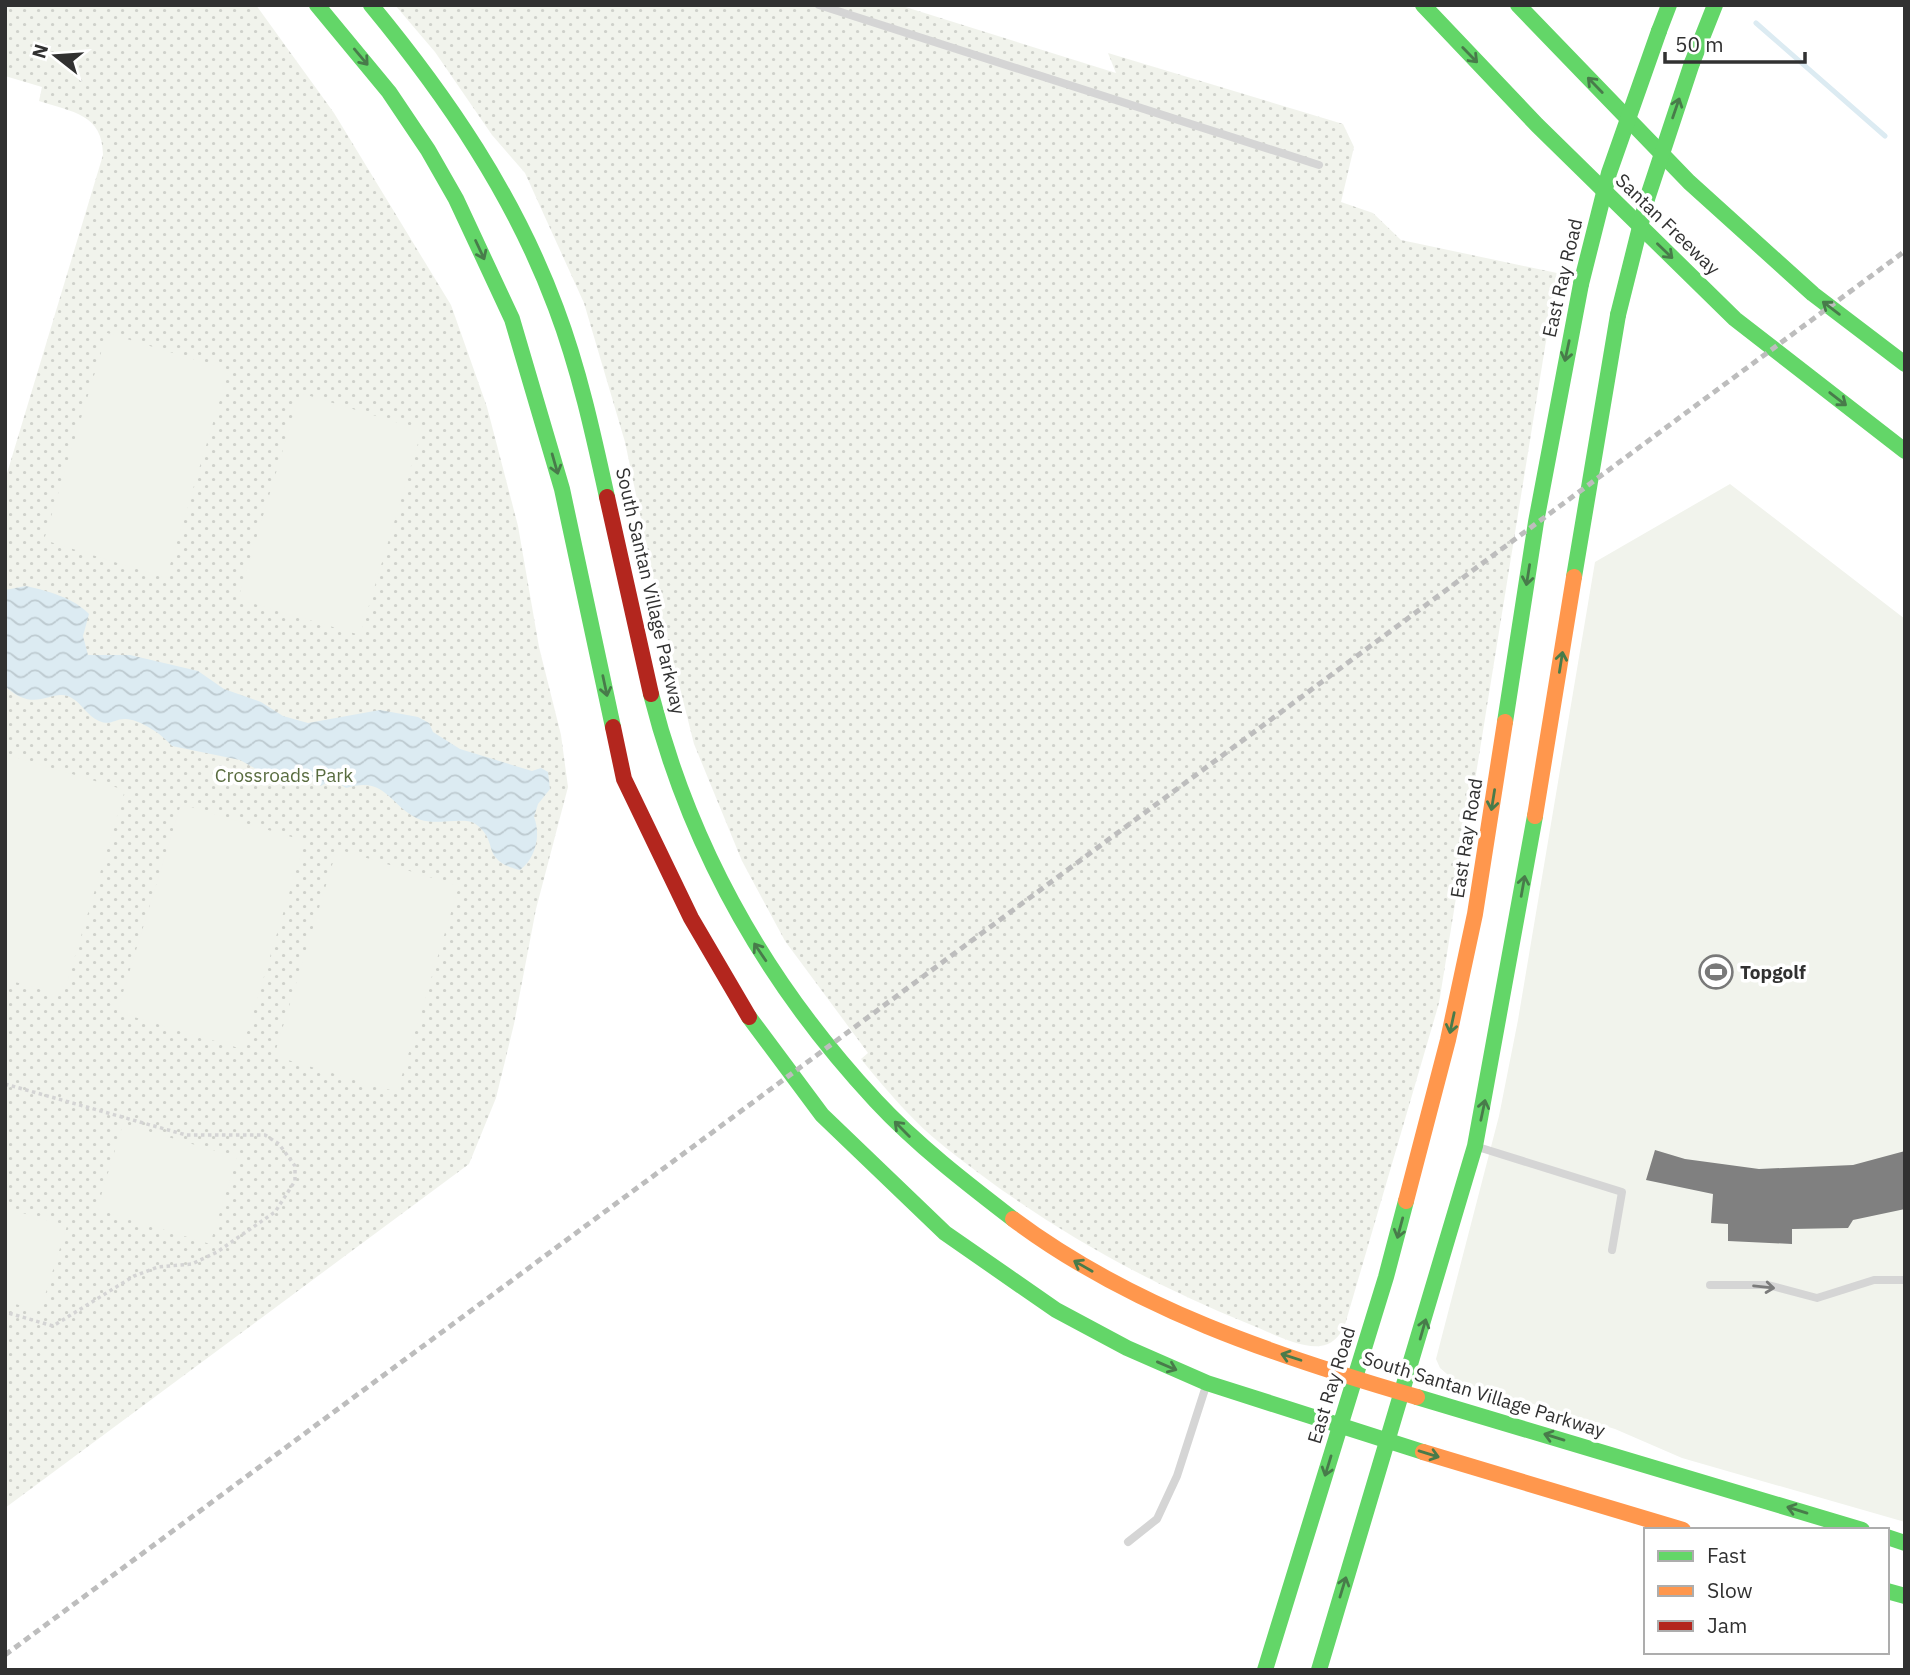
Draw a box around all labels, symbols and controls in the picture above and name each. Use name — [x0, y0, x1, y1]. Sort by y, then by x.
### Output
north arrow — [21, 21, 91, 91]
scale bar — [1665, 21, 1805, 65]
text: 50 m — [1675, 30, 1724, 58]
text: N — [26, 41, 53, 61]
one-way arrow — [1461, 46, 1478, 63]
one-way arrow — [353, 48, 368, 66]
one-way arrow — [1586, 77, 1603, 94]
one-way arrow — [1670, 97, 1683, 119]
street label: Santan Freeway — [1611, 168, 1726, 280]
street label: East Ray Road — [1537, 216, 1587, 340]
one-way arrow — [474, 239, 487, 260]
one-way arrow — [1656, 242, 1673, 259]
one-way arrow — [1822, 301, 1841, 315]
one-way arrow — [1560, 339, 1573, 362]
one-way arrow — [1828, 391, 1846, 406]
one-way arrow — [549, 453, 562, 475]
street label: South Santan Village Parkway — [611, 465, 691, 717]
one-way arrow — [1521, 563, 1534, 586]
one-way arrow — [1555, 651, 1568, 674]
one-way arrow — [598, 674, 612, 697]
park label: Crossroads Park — [215, 763, 353, 787]
street label: East Ray Road — [1445, 776, 1487, 900]
one-way arrow — [1486, 788, 1499, 810]
one-way arrow — [1517, 875, 1531, 898]
one-way arrow — [753, 943, 767, 963]
sports icon: Topgolf — [1697, 953, 1735, 991]
place label: Topgolf — [1740, 960, 1806, 984]
one-way arrow — [1444, 1011, 1458, 1034]
one-way arrow — [1476, 1099, 1490, 1122]
one-way arrow — [894, 1121, 911, 1138]
one-way arrow — [1392, 1217, 1405, 1239]
one-way arrow — [1074, 1259, 1094, 1273]
one-way arrow — [1752, 1280, 1775, 1293]
one-way arrow — [1417, 1319, 1430, 1341]
street label: East Ray Road — [1302, 1324, 1360, 1446]
street label: South Santan Village Parkway — [1360, 1346, 1609, 1443]
one-way arrow — [1280, 1350, 1302, 1363]
one-way arrow — [1156, 1360, 1178, 1373]
one-way arrow — [1543, 1429, 1565, 1442]
one-way arrow — [1418, 1448, 1440, 1461]
one-way arrow — [1321, 1455, 1334, 1477]
one-way arrow — [1786, 1503, 1808, 1516]
legend — [1644, 1528, 1889, 1654]
text: Fast — [1707, 1541, 1747, 1569]
one-way arrow — [1338, 1576, 1351, 1598]
text: Slow — [1707, 1576, 1753, 1604]
text: Jam — [1707, 1611, 1747, 1639]

